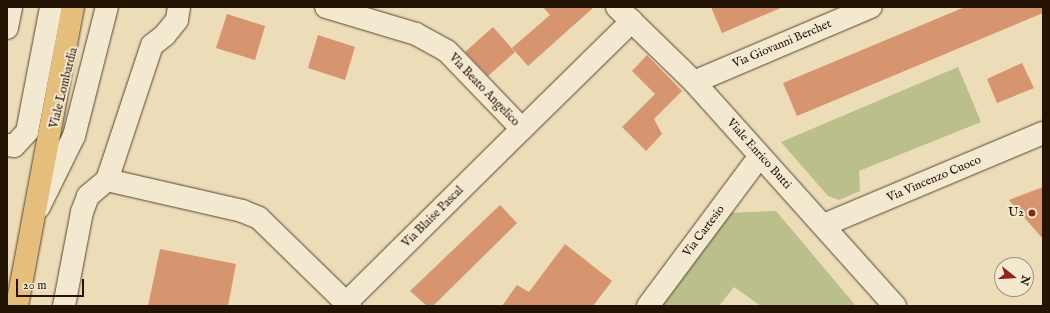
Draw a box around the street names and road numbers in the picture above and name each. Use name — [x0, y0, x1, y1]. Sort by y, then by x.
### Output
street label: Via Giovanni Berchet — [730, 17, 834, 71]
street label: Viale Lombardia — [47, 46, 81, 130]
street label: Via Beato Angelico — [446, 51, 522, 129]
street label: Viale Enrico Butti — [724, 116, 794, 192]
street label: Via Vincenzo Cuoco — [885, 153, 983, 205]
street label: Via Blaise Pascal — [399, 183, 467, 251]
street label: Via Cartesio — [680, 203, 728, 259]

